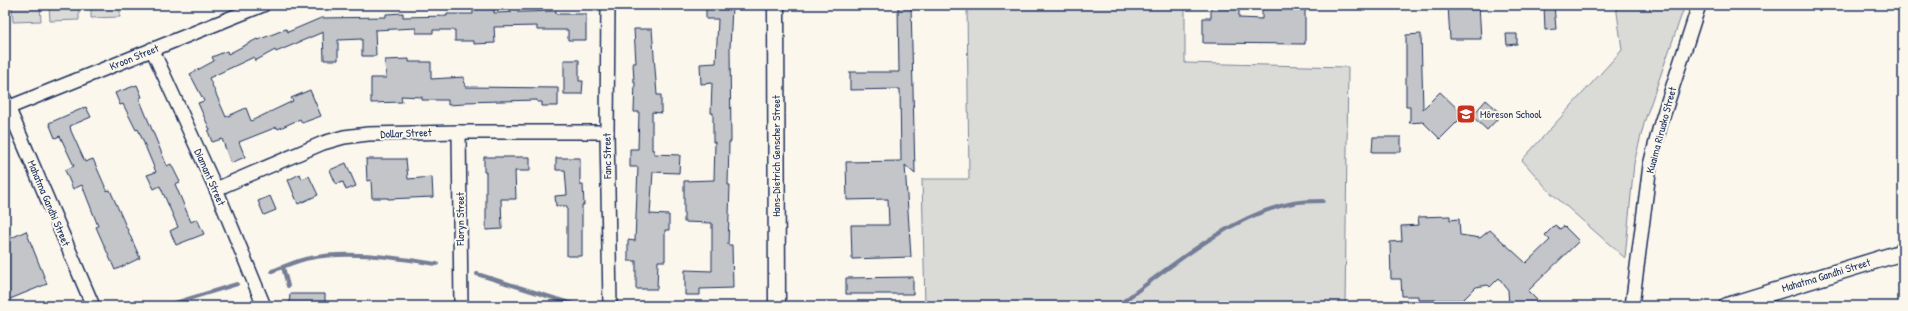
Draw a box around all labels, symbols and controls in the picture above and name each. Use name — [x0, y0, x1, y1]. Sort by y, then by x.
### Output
street label: Kroon Street — [107, 41, 161, 73]
street label: Kuaima Riruako Street — [1643, 85, 1679, 175]
street label: Hans-Dietrich Genscher Street — [769, 95, 783, 217]
school or university icon: Môreson School — [1455, 103, 1477, 125]
place label: Môreson School — [1480, 107, 1542, 121]
street label: Dollar Street — [380, 125, 432, 141]
street label: Fanc Street — [600, 133, 614, 180]
street label: Diamant Street — [191, 146, 229, 208]
street label: Mahatma Gandhi Street — [25, 158, 73, 248]
street label: Floryn Street — [453, 192, 467, 247]
street label: Mahatma Gandhi Street — [1780, 255, 1872, 295]

